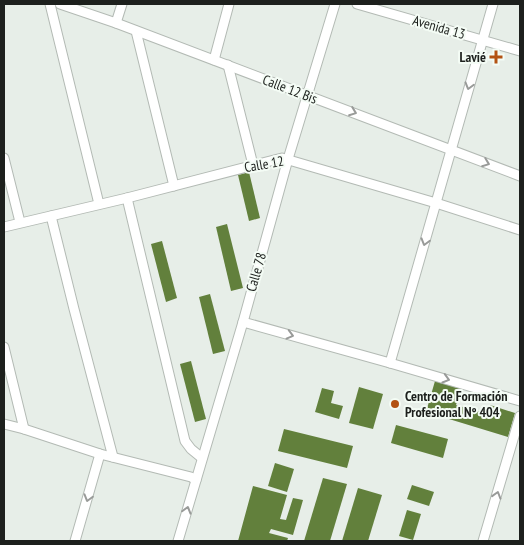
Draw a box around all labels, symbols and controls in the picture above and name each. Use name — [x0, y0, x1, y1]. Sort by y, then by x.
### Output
street label: Avenida 13 — [411, 11, 467, 43]
place label: Lavié — [460, 48, 486, 66]
marker: Lavié — [490, 51, 502, 63]
street label: Calle 12 Bis — [260, 70, 320, 108]
one-way arrow — [465, 81, 475, 90]
one-way arrow — [348, 106, 356, 116]
street label: Calle 12 — [243, 152, 285, 176]
one-way arrow — [481, 157, 490, 167]
one-way arrow — [420, 238, 430, 246]
street label: Calle 78 — [242, 250, 270, 294]
one-way arrow — [285, 329, 293, 339]
one-way arrow — [441, 373, 450, 383]
place label: Centro de Formación Profesional N° 404 — [405, 387, 507, 421]
marker: Centro de Formación Profesional N° 404 — [389, 398, 401, 410]
one-way arrow — [491, 491, 501, 499]
one-way arrow — [83, 493, 94, 502]
one-way arrow — [182, 507, 192, 515]

